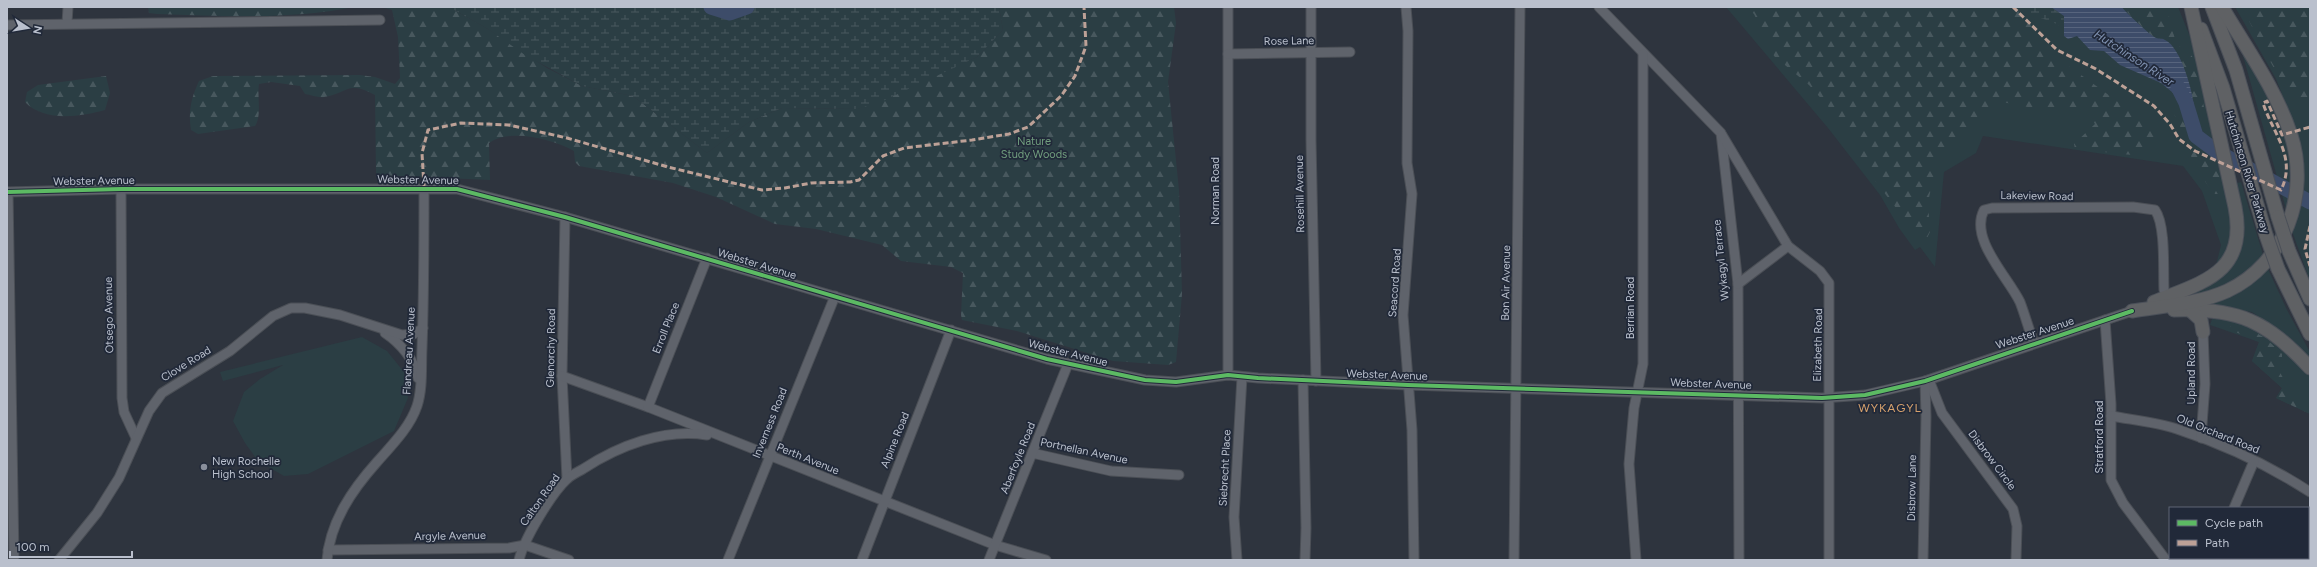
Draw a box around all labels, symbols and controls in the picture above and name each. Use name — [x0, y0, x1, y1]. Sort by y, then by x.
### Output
north arrow — [8, 8, 48, 48]
text: N — [30, 24, 45, 35]
water label: Hutchinson River — [2091, 27, 2177, 90]
street label: Rose Lane — [1264, 34, 1314, 48]
street label: Hutchinson River Parkway — [2222, 109, 2272, 235]
park label: Nature Study Woods — [1001, 135, 1067, 161]
street label: Rosehill Avenue — [1293, 155, 1307, 233]
street label: Norman Road — [1209, 157, 1222, 225]
street label: Webster Avenue — [377, 173, 459, 187]
street label: Webster Avenue — [53, 174, 135, 188]
street label: Lakeview Road — [2000, 189, 2074, 203]
street label: Wykagyl Terrace — [1710, 219, 1732, 301]
street label: Bon Air Avenue — [1499, 245, 1513, 321]
street label: Webster Avenue — [716, 246, 798, 282]
street label: Seacord Road — [1386, 248, 1404, 318]
street label: Otsego Avenue — [102, 277, 116, 353]
street label: Berrian Road — [1624, 277, 1637, 339]
street label: Erroll Place — [650, 300, 682, 356]
street label: Flandreau Avenue — [400, 307, 418, 395]
street label: Glenorchy Road — [544, 308, 558, 388]
street label: Elizabeth Road — [1811, 308, 1825, 382]
street label: Webster Avenue — [1994, 314, 2076, 352]
street label: Webster Avenue — [1027, 337, 1109, 369]
street label: Upland Road — [2185, 342, 2198, 404]
street label: Clove Road — [159, 344, 213, 384]
street label: Webster Avenue — [1346, 367, 1428, 383]
street label: Webster Avenue — [1670, 376, 1752, 392]
street label: Inverness Road — [750, 386, 790, 460]
street label: Stratford Road — [2093, 400, 2106, 474]
district label: WYKAGYL — [1858, 401, 1922, 415]
street label: Alpine Road — [878, 410, 912, 470]
street label: Old Orchard Road — [2175, 411, 2261, 457]
street label: Aberfoyle Road — [998, 420, 1038, 496]
street label: Disbrow Circle — [1965, 428, 2019, 492]
street label: Siebrecht Place — [1216, 429, 1234, 507]
street label: Portnellan Avenue — [1039, 435, 1129, 467]
street label: Perth Avenue — [775, 441, 841, 477]
place label: New Rochelle High School — [212, 455, 280, 481]
street label: Disbrow Lane — [1905, 455, 1919, 521]
marker: New Rochelle High School — [199, 462, 209, 472]
street label: Calton Road — [517, 471, 563, 529]
legend — [2169, 507, 2309, 559]
text: Cycle path — [2205, 516, 2263, 530]
street label: Argyle Avenue — [414, 529, 486, 543]
scale bar — [10, 533, 132, 559]
text: Path — [2205, 536, 2229, 550]
text: 100 m — [16, 540, 50, 554]

